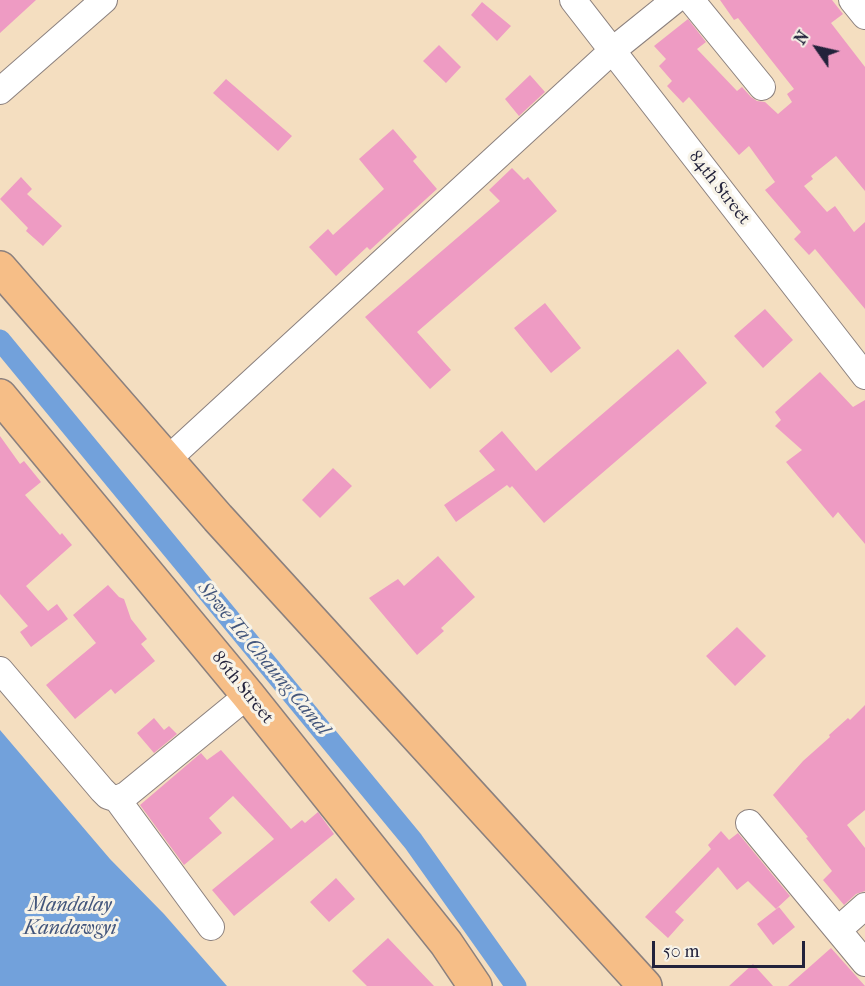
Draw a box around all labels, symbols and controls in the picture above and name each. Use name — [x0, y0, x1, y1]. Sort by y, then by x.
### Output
north arrow — [787, 18, 847, 78]
text: N — [790, 27, 813, 48]
street label: 84th Street — [684, 147, 754, 229]
water label: Shwe Ta Chaung Canal — [192, 577, 334, 741]
street label: 86th Street — [206, 648, 278, 728]
water label: Mandalay Kandawgyi — [24, 894, 116, 941]
scale bar — [655, 929, 808, 967]
text: 50 m — [663, 941, 699, 962]

